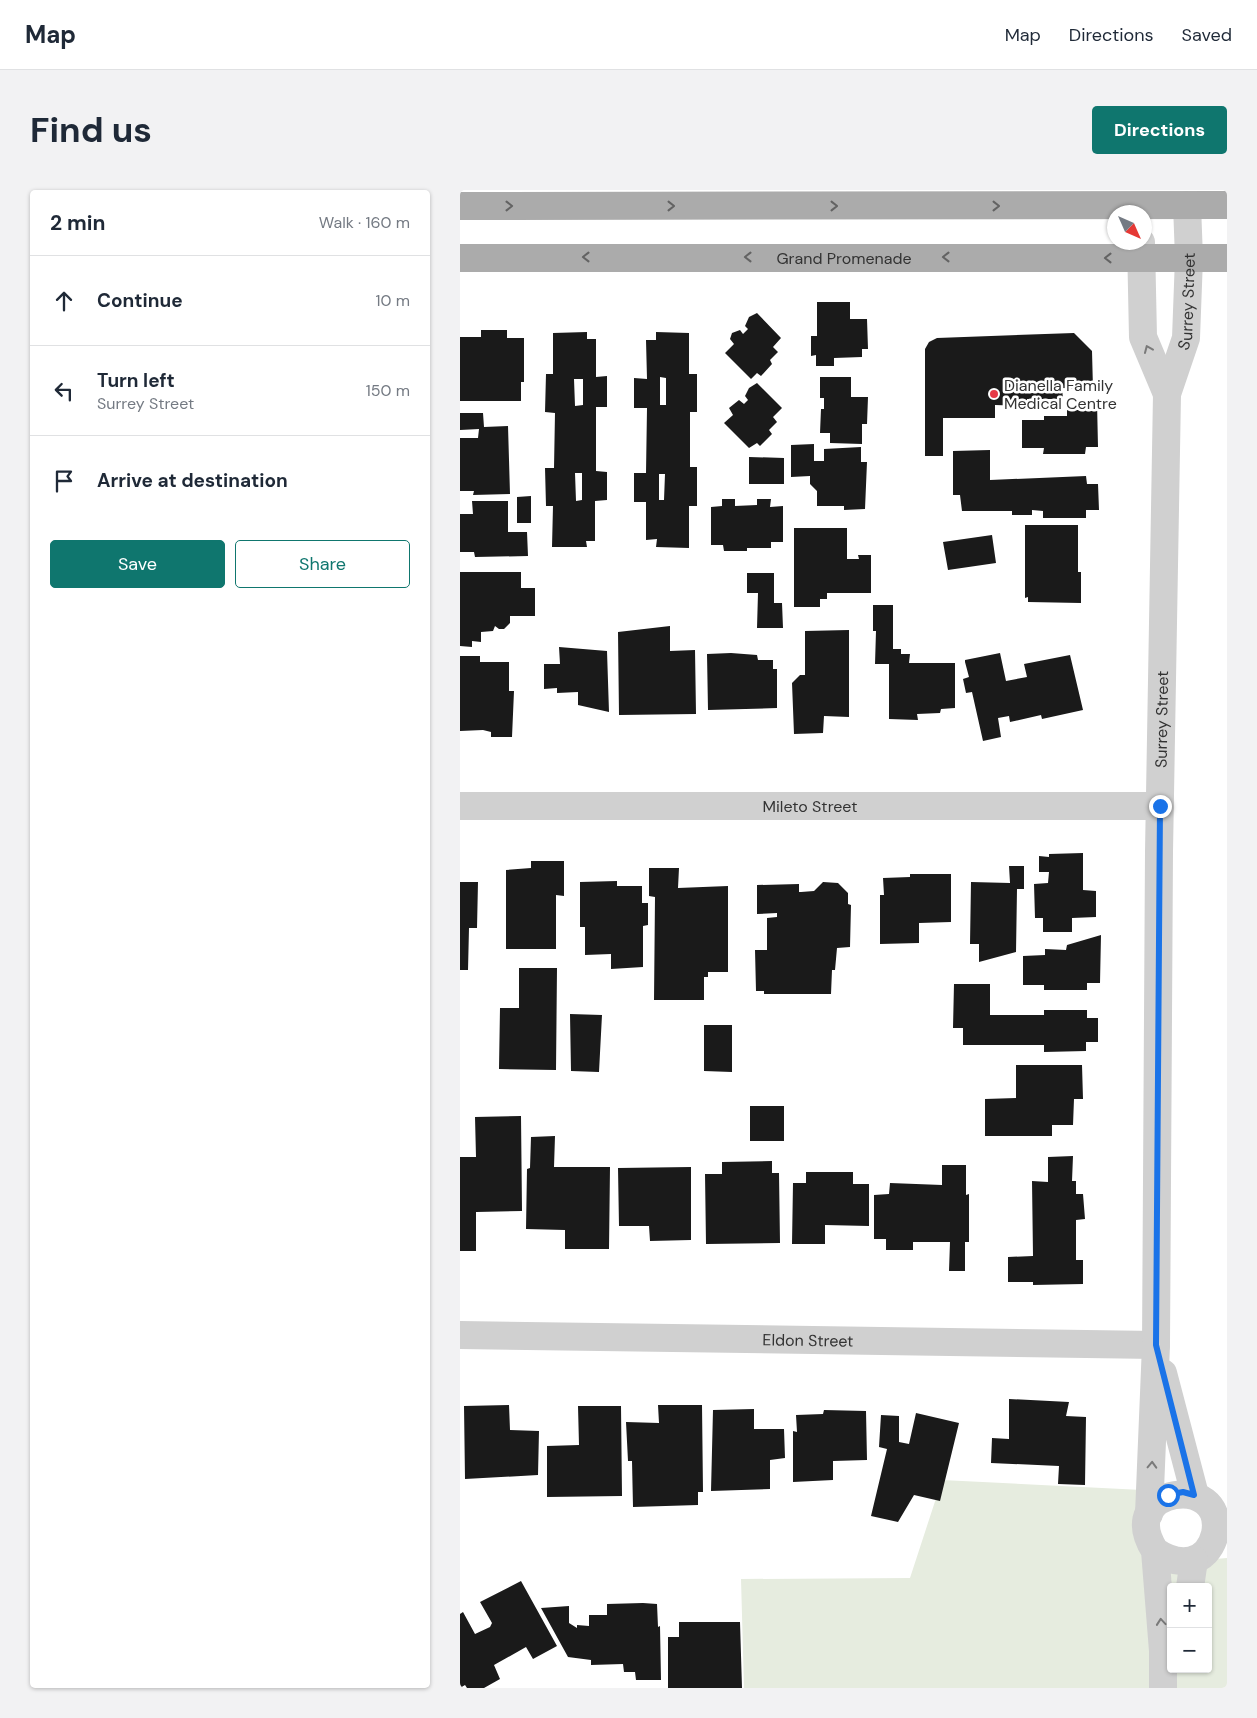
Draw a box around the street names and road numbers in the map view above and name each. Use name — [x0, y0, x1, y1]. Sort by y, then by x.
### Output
street label: Grand Promenade — [776, 248, 912, 269]
street label: Surrey Street — [1173, 252, 1200, 353]
street label: Surrey Street — [1150, 670, 1173, 768]
street label: Mileto Street — [763, 796, 857, 817]
street label: Eldon Street — [762, 1329, 854, 1352]

